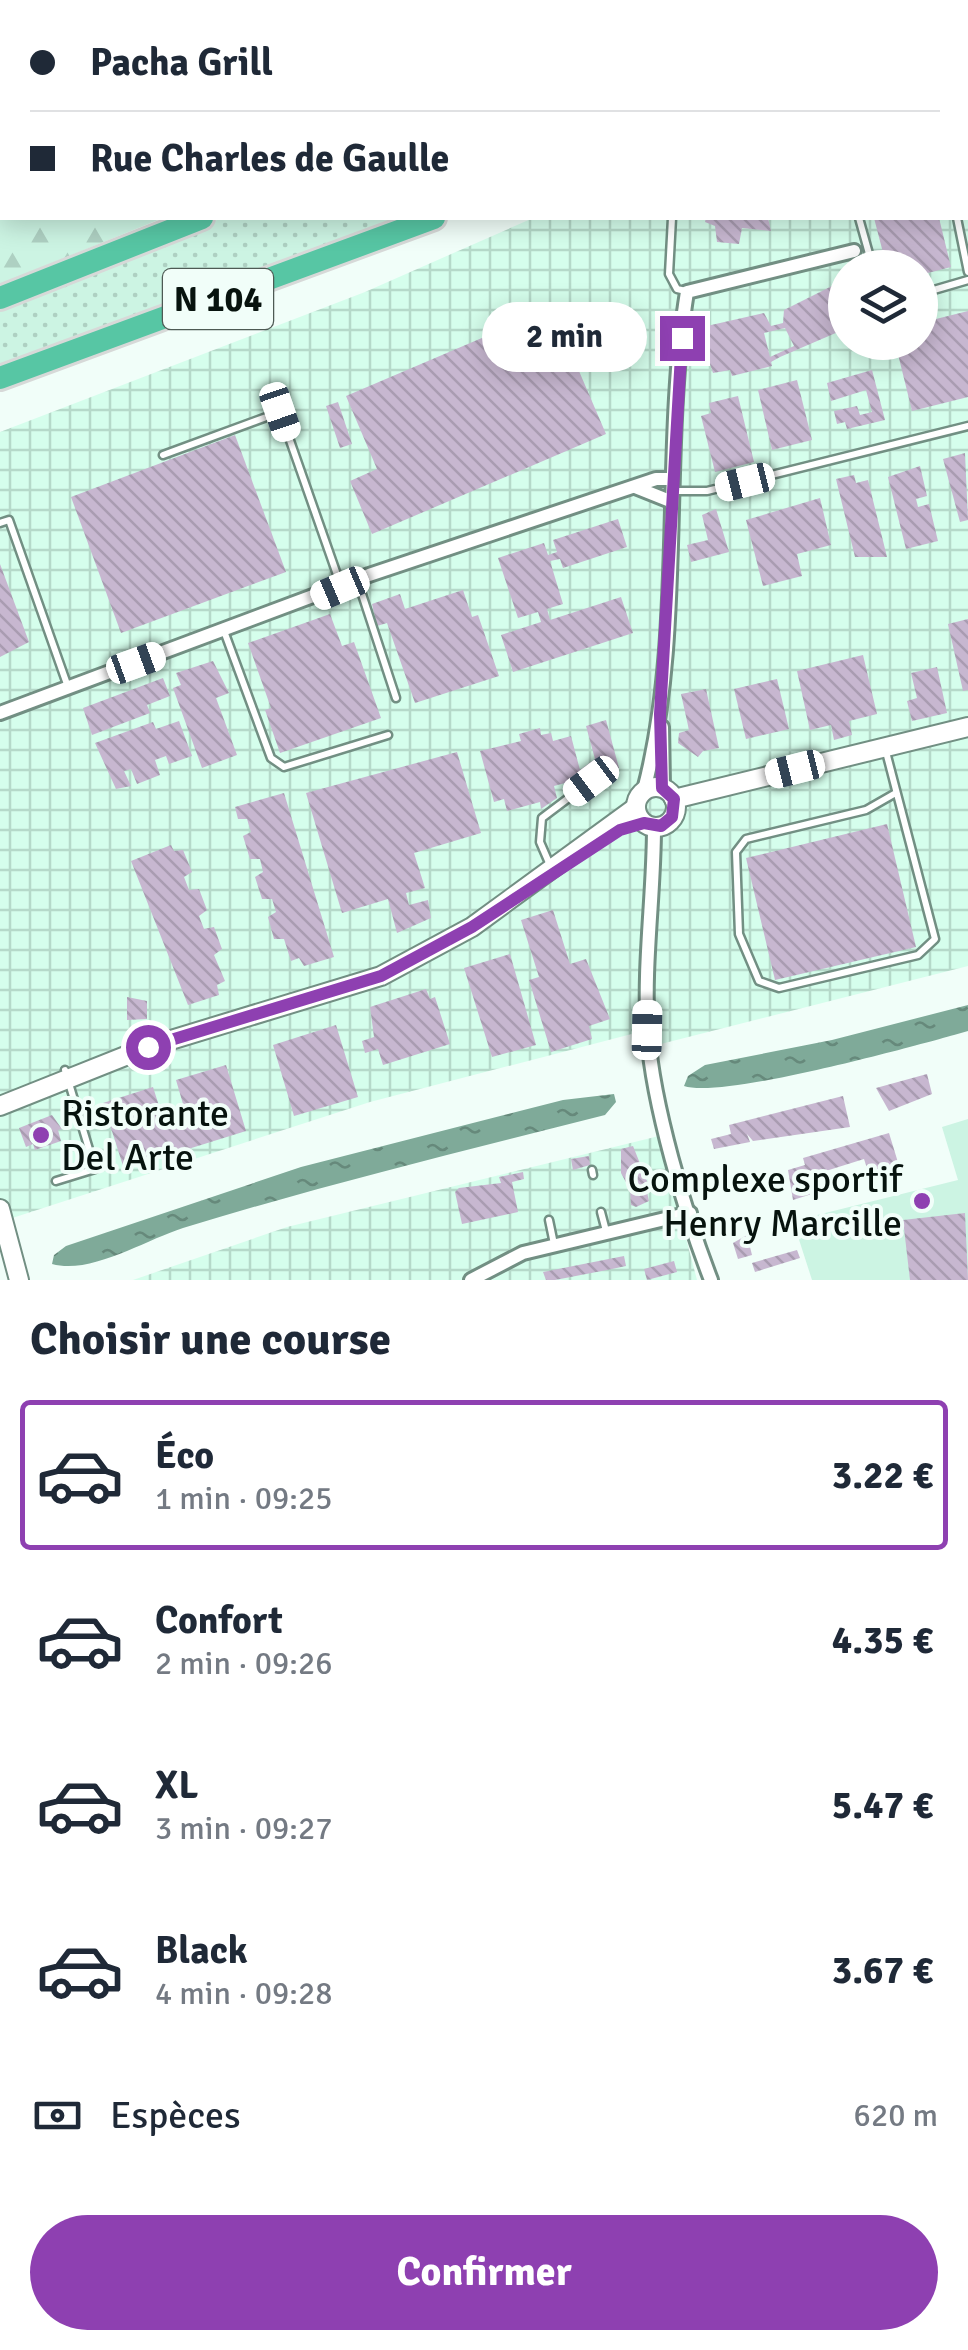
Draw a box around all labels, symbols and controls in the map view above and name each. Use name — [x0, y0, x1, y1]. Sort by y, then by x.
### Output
text: Pacha Grill — [90, 39, 273, 86]
text: Rue Charles de Gaulle — [90, 135, 449, 182]
map controls — [828, 250, 938, 360]
button: layers — [828, 250, 938, 360]
road number: N 104 — [163, 269, 273, 329]
callout: 2 min — [482, 303, 647, 373]
route end — [660, 316, 705, 361]
text: 2 min — [526, 317, 603, 356]
car — [256, 379, 304, 445]
car — [712, 460, 778, 504]
car — [307, 562, 373, 614]
car — [103, 639, 169, 687]
car — [762, 747, 828, 791]
car — [558, 751, 624, 811]
car — [631, 1000, 663, 1060]
route start — [126, 1025, 171, 1070]
place label: Ristorante Del Arte — [61, 1090, 229, 1181]
marker: Ristorante Del Arte — [30, 1124, 52, 1146]
place label: Complexe sportif Henry Marcille — [627, 1156, 904, 1247]
marker: Complexe sportif Henry Marcille — [911, 1190, 933, 1212]
text: Choisir une course — [30, 1312, 391, 1367]
icon: car — [35, 1430, 125, 1520]
text: Éco — [155, 1432, 214, 1479]
text: 3.22 € — [832, 1452, 933, 1499]
text: 1 min · 09:25 — [155, 1479, 333, 1518]
icon: car — [35, 1595, 125, 1685]
text: Confort — [155, 1597, 283, 1644]
text: 4.35 € — [832, 1617, 933, 1664]
text: 2 min · 09:26 — [155, 1644, 333, 1683]
icon: car — [35, 1760, 125, 1850]
text: XL — [155, 1762, 198, 1809]
text: 5.47 € — [832, 1782, 933, 1829]
text: 3 min · 09:27 — [155, 1809, 333, 1848]
icon: car — [35, 1925, 125, 2015]
text: Black — [155, 1927, 248, 1974]
text: 3.67 € — [832, 1947, 933, 1994]
text: 4 min · 09:28 — [155, 1974, 333, 2013]
icon: cash — [30, 2088, 85, 2143]
text: Espèces — [110, 2092, 241, 2139]
text: 620 m — [854, 2096, 938, 2135]
button: Confirmer — [30, 2215, 938, 2330]

